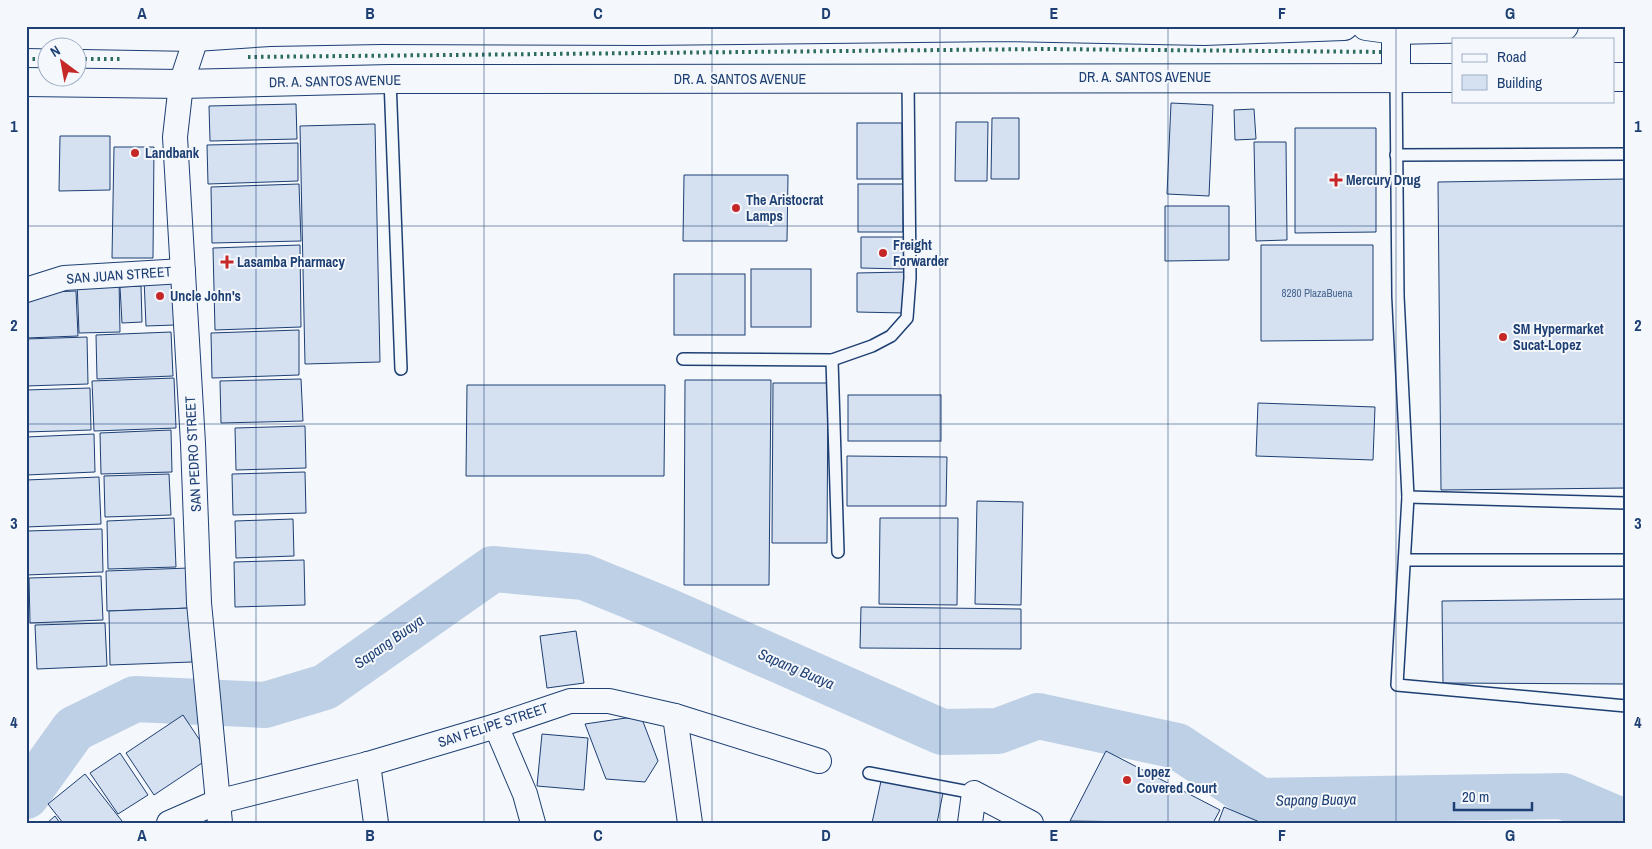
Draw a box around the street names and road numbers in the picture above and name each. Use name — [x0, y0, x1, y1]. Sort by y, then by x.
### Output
street label: DR. A. SANTOS AVENUE — [1079, 68, 1211, 86]
street label: DR. A. SANTOS AVENUE — [674, 70, 806, 88]
street label: DR. A. SANTOS AVENUE — [269, 71, 401, 91]
street label: SAN JUAN STREET — [66, 262, 172, 288]
street label: SAN PEDRO STREET — [181, 396, 205, 512]
street label: SAN FELIPE STREET — [436, 699, 550, 751]

